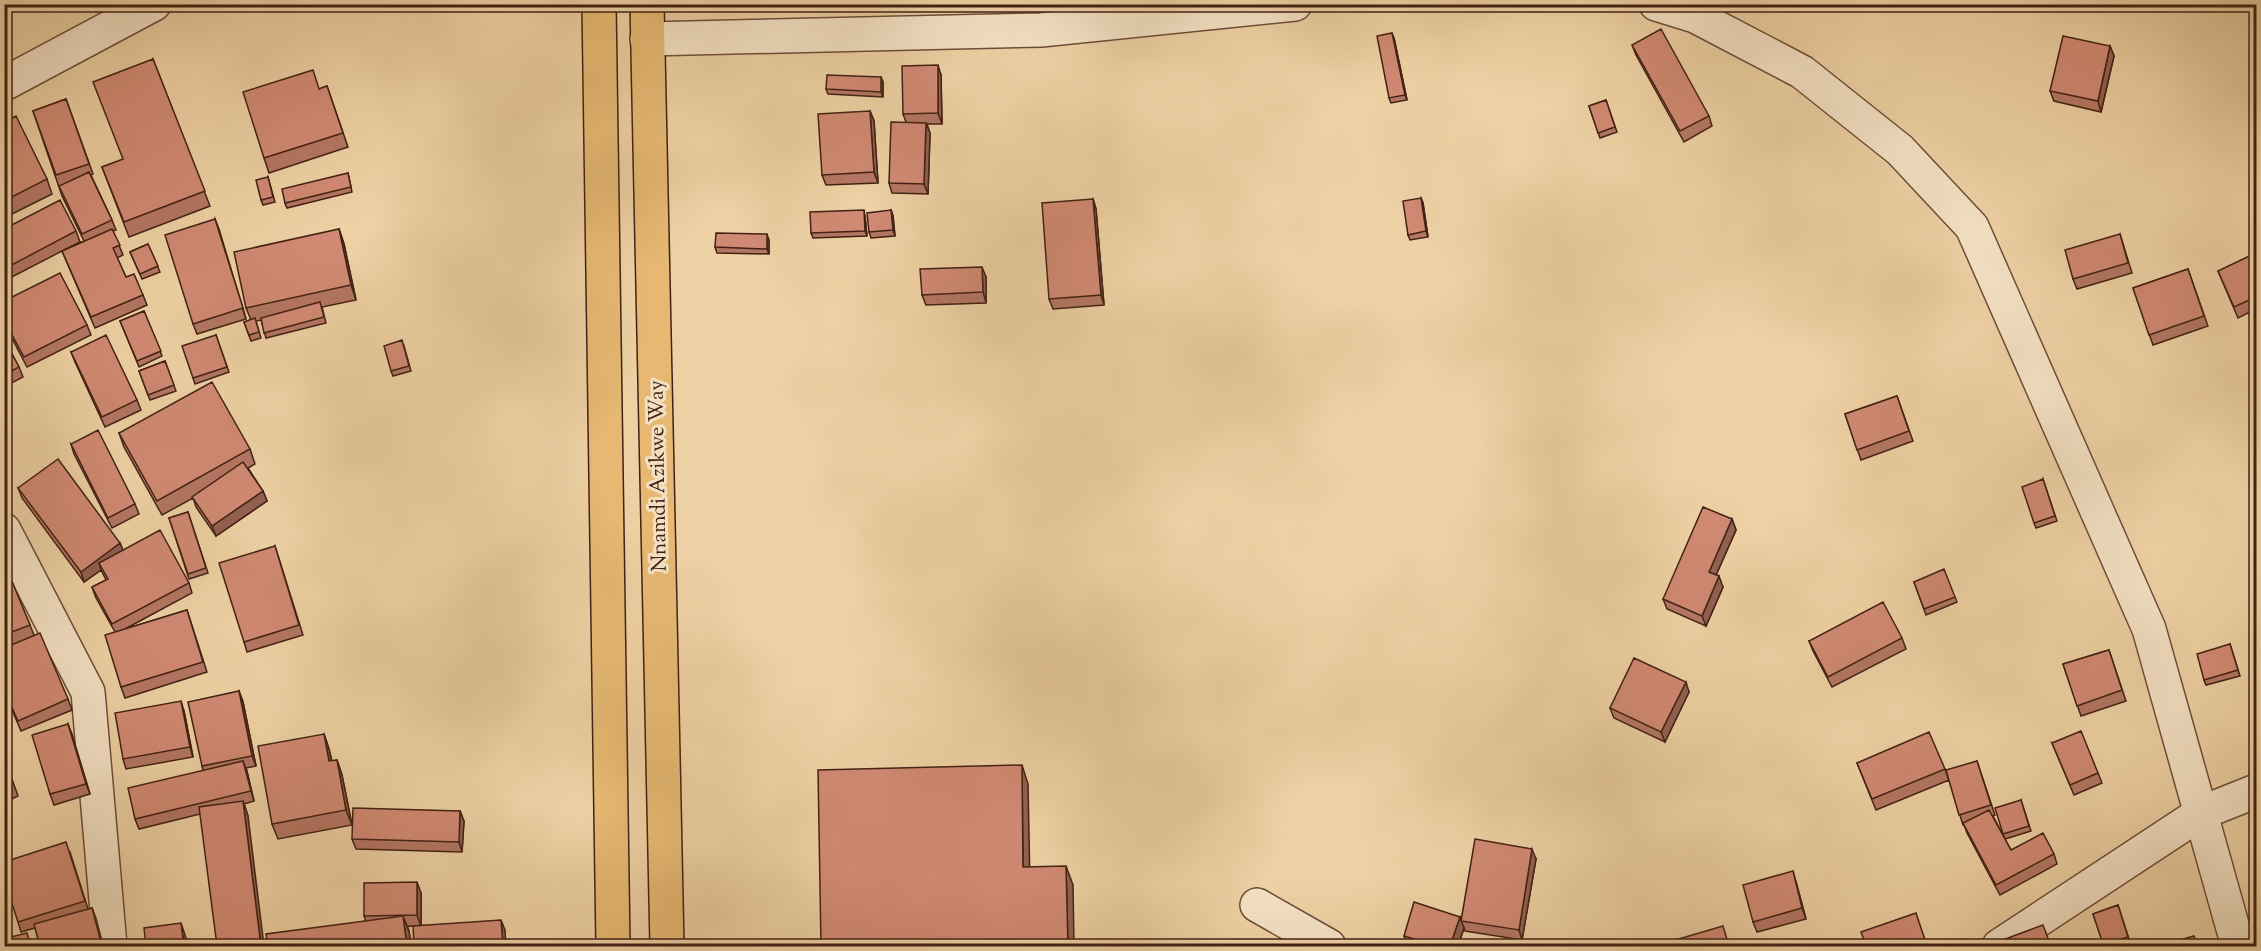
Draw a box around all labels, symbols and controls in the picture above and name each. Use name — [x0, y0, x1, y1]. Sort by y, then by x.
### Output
street label: Nnamdi Azikwe Way — [642, 379, 676, 572]

